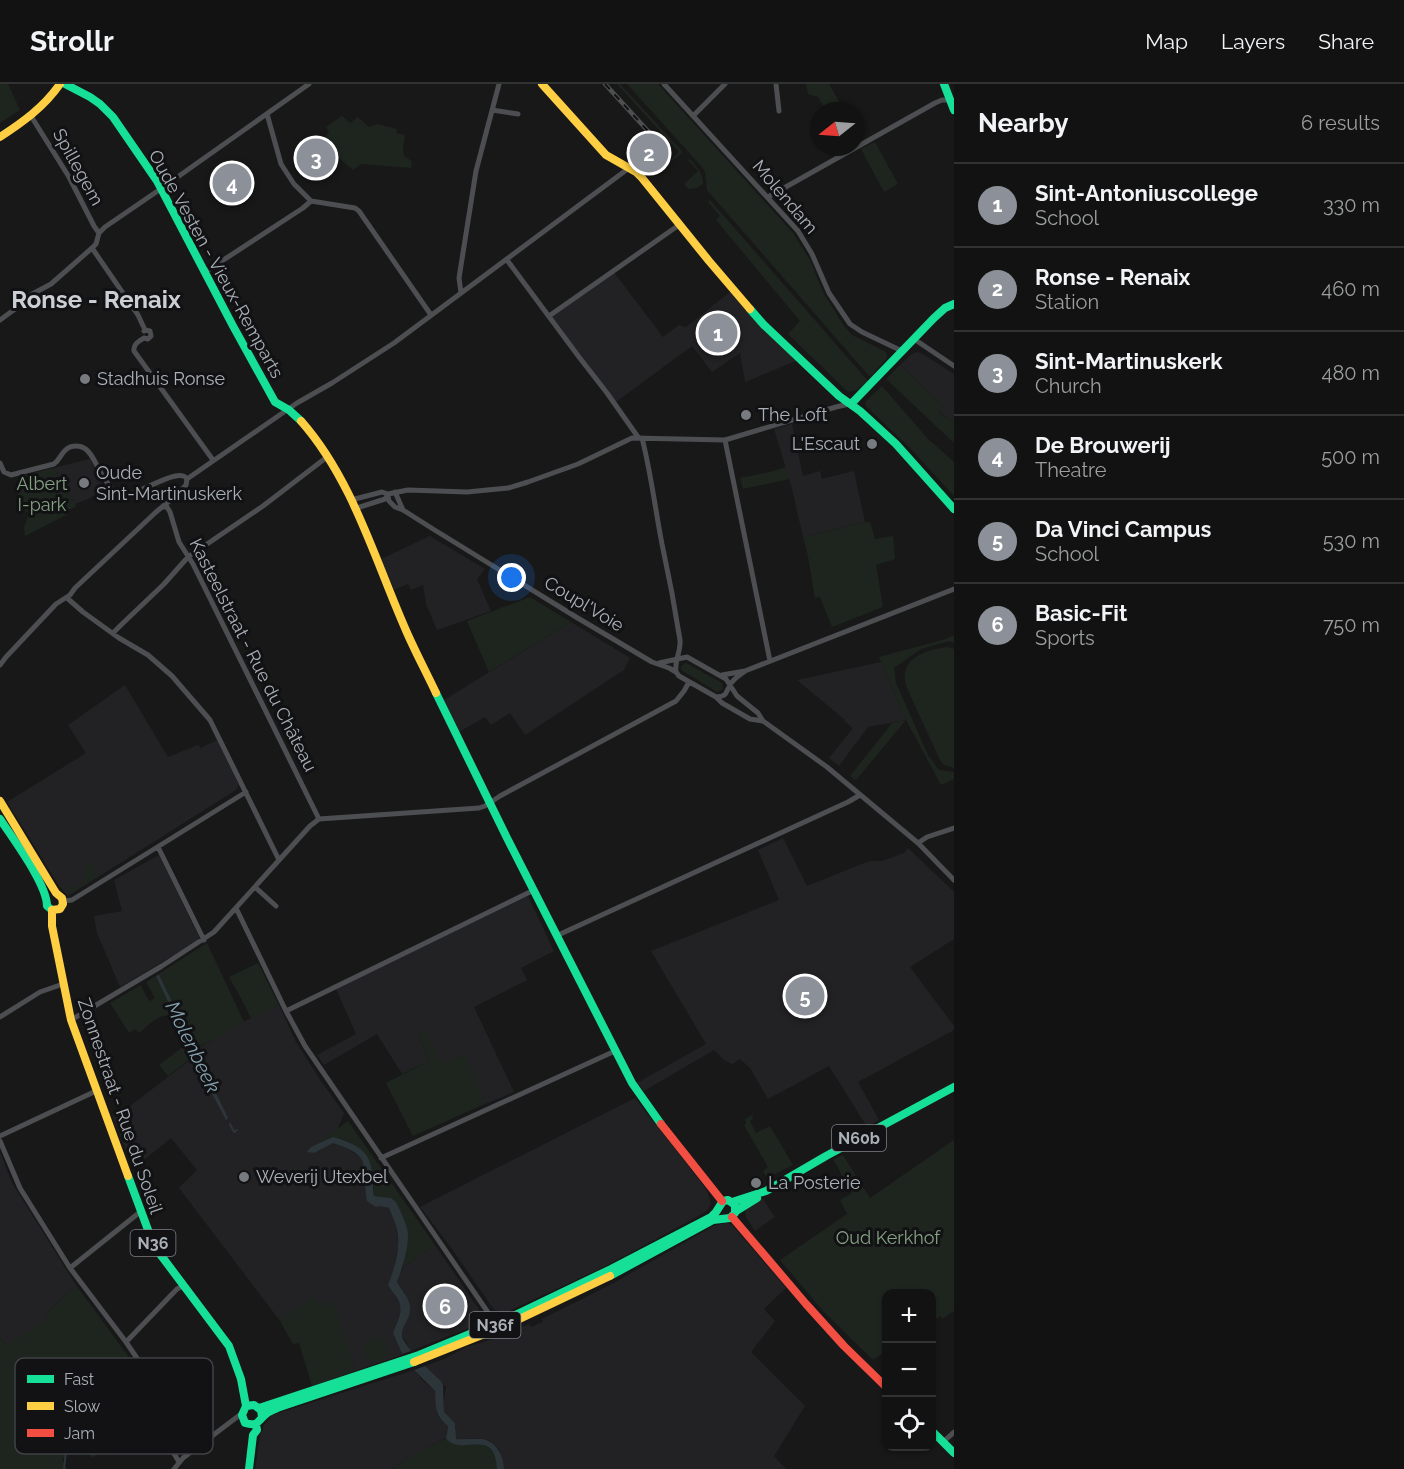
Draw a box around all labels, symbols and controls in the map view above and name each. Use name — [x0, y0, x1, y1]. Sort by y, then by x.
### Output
text: Strollr — [30, 25, 114, 58]
text: Map — [1145, 29, 1188, 54]
text: Layers — [1221, 29, 1285, 54]
text: Share — [1318, 29, 1374, 54]
north arrow — [810, 102, 864, 156]
text: Nearby — [978, 108, 1068, 138]
text: 6 results — [1301, 111, 1380, 135]
street label: Spillegem — [49, 125, 108, 209]
pin: 2 — [630, 130, 668, 176]
pin: 3 — [296, 136, 336, 181]
street label: Oude Vesten - Vieux-Remparts — [145, 146, 288, 382]
street label: Molendam — [748, 156, 822, 238]
pin: 4 — [212, 160, 252, 206]
text: Sint-Antoniuscollege — [1035, 180, 1258, 206]
text: 1 — [993, 193, 1002, 217]
text: 330 m — [1323, 193, 1380, 217]
text: School — [1035, 206, 1099, 230]
text: Ronse - Renaix — [1035, 264, 1190, 290]
text: 2 — [992, 277, 1003, 301]
text: 460 m — [1321, 277, 1380, 301]
district label: Ronse - Renaix — [11, 285, 181, 314]
text: Station — [1035, 290, 1099, 314]
pin: 1 — [698, 310, 738, 356]
text: Sint-Martinuskerk — [1035, 348, 1222, 374]
text: 3 — [992, 361, 1003, 385]
text: 480 m — [1322, 361, 1380, 385]
place label: Stadhuis Ronse — [97, 368, 226, 389]
marker: Stadhuis Ronse — [78, 372, 92, 386]
text: Church — [1035, 374, 1102, 398]
place label: The Loft — [758, 404, 827, 425]
marker: The Loft — [739, 408, 753, 422]
text: De Brouwerij — [1035, 432, 1171, 458]
place label: L'Escaut — [792, 433, 860, 454]
marker: L'Escaut — [865, 437, 879, 451]
text: 4 — [992, 445, 1003, 469]
text: 500 m — [1321, 445, 1380, 469]
text: Theatre — [1035, 458, 1107, 482]
place label: Oude Sint-Martinuskerk — [96, 462, 242, 504]
park label: Albert I-park — [16, 473, 68, 515]
marker: Oude Sint-Martinuskerk — [77, 476, 91, 490]
text: Da Vinci Campus — [1035, 516, 1211, 542]
text: 5 — [992, 529, 1003, 553]
text: 530 m — [1323, 529, 1380, 553]
street label: Kasteelstraat - Rue du Château — [185, 535, 322, 775]
text: School — [1035, 542, 1099, 566]
your location — [497, 563, 526, 592]
street label: Coupl'Voie — [541, 572, 628, 636]
text: Basic-Fit — [1035, 600, 1127, 626]
text: 6 — [991, 613, 1004, 637]
text: 750 m — [1323, 613, 1380, 637]
text: Sports — [1035, 626, 1095, 650]
pin: 5 — [786, 974, 824, 1018]
street label: Zonnestraat - Rue du Soleil — [74, 995, 167, 1216]
water label: Molenbeek — [160, 997, 226, 1097]
road number: N60b — [832, 1125, 886, 1151]
place label: Weverij Utexbel — [256, 1166, 388, 1187]
marker: Weverij Utexbel — [237, 1170, 251, 1184]
place label: La Posterie — [768, 1172, 861, 1193]
marker: La Posterie — [749, 1176, 763, 1190]
park label: Oud Kerkhof — [836, 1227, 941, 1248]
road number: N36 — [130, 1230, 176, 1256]
pin: 6 — [426, 1284, 464, 1328]
map controls — [882, 1289, 936, 1451]
button: + — [882, 1289, 936, 1343]
road number: N36f — [470, 1312, 520, 1338]
button: − — [882, 1343, 936, 1397]
legend — [15, 1358, 213, 1454]
text: Fast — [64, 1370, 95, 1389]
text: Slow — [64, 1397, 100, 1416]
button: locate — [882, 1397, 936, 1451]
text: Jam — [64, 1424, 95, 1443]

